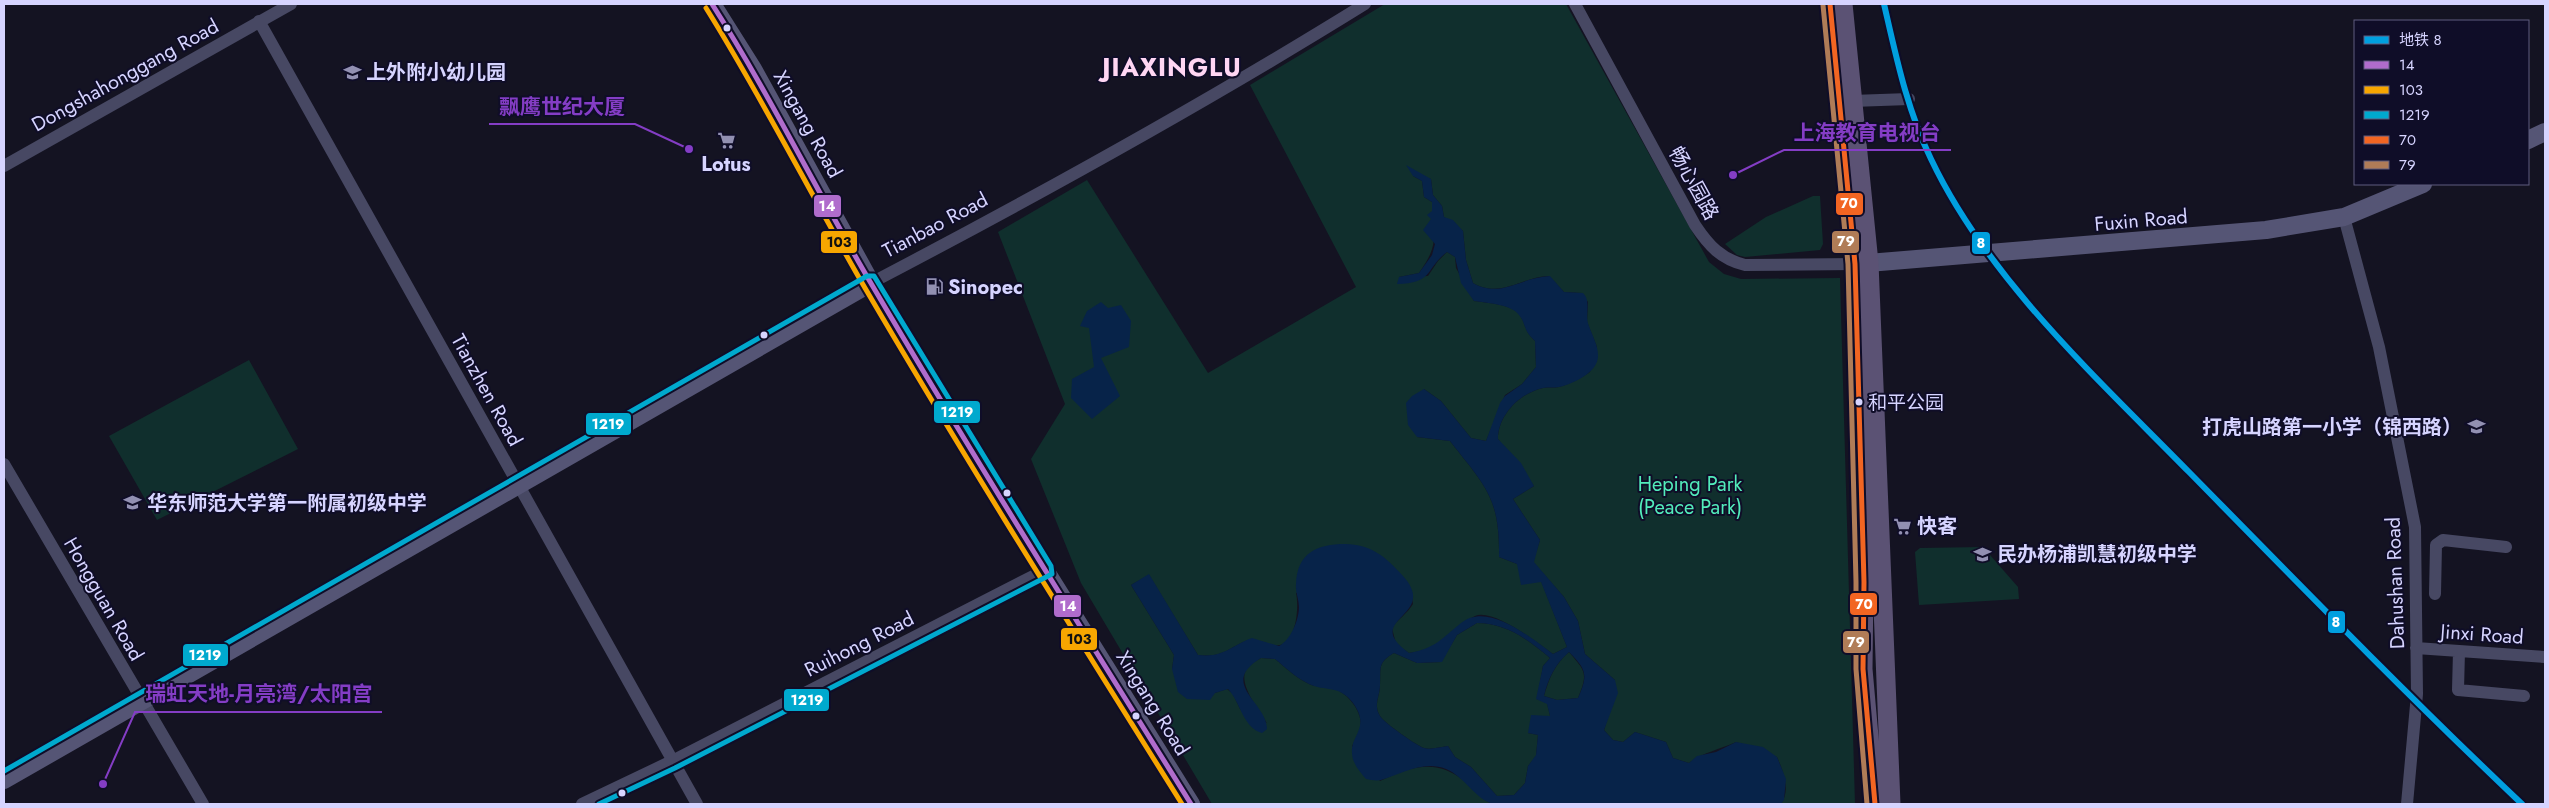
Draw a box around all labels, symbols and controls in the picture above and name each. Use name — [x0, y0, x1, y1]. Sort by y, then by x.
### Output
street label: Dongshahonggang Road — [26, 12, 224, 139]
legend — [2354, 20, 2529, 185]
unlabelled marker — [722, 23, 732, 33]
text: 地铁 8 — [2399, 29, 2442, 51]
district label: JIAXINGLU — [1097, 49, 1242, 85]
text: 14 — [2399, 54, 2415, 76]
place label: 上外附小幼儿园 — [366, 58, 506, 87]
school or university icon: 上外附小幼儿园 — [342, 62, 362, 82]
street label: Xingang Road — [766, 65, 849, 183]
text: 103 — [2399, 79, 2423, 101]
callout: 飘鹰世纪大厦 — [489, 88, 635, 124]
text: 飘鹰世纪大厦 — [499, 92, 625, 122]
text: 1219 — [2399, 104, 2430, 126]
callout: 上海教育电视台 — [1784, 114, 1951, 150]
text: 上海教育电视台 — [1794, 118, 1941, 148]
text: 70 — [2399, 129, 2416, 151]
supermarket icon: Lotus — [716, 130, 736, 150]
street label: 畅心园路 — [1661, 141, 1726, 225]
place label: Lotus — [701, 150, 751, 179]
text: 79 — [2399, 154, 2416, 176]
street label: Tianbao Road — [877, 185, 993, 265]
line badge: 70 — [1835, 192, 1864, 216]
text: 70 — [1840, 193, 1858, 213]
line badge: 14 — [813, 194, 842, 218]
text: 14 — [819, 196, 836, 216]
street label: Fuxin Road — [2093, 202, 2189, 239]
line badge: 103 — [820, 230, 858, 254]
line badge: 79 — [1831, 230, 1860, 254]
text: 79 — [1837, 231, 1855, 251]
line badge: 8 — [1971, 231, 1991, 255]
text: 103 — [826, 232, 852, 252]
text: 8 — [1977, 233, 1986, 253]
place label: Sinopec — [948, 273, 1023, 302]
fuel station icon: Sinopec — [924, 277, 944, 297]
street label: Tianzhen Road — [444, 329, 529, 452]
unlabelled marker — [759, 330, 769, 340]
place label: 和平公园 — [1868, 389, 1944, 416]
marker: 和平公园 — [1854, 397, 1864, 407]
line badge: 1219 — [933, 400, 981, 424]
text: 1219 — [941, 402, 973, 422]
line badge: 1219 — [585, 412, 632, 436]
place label: 打虎山路第一小学（锦西路） — [2202, 413, 2462, 442]
text: 1219 — [592, 414, 624, 434]
school or university icon: 打虎山路第一小学（锦西路） — [2466, 417, 2486, 437]
park label: Heping Park (Peace Park) — [1638, 470, 1743, 522]
unlabelled marker — [1002, 488, 1012, 498]
place label: 华东师范大学第一附属初级中学 — [147, 489, 427, 518]
school or university icon: 华东师范大学第一附属初级中学 — [123, 493, 143, 513]
place label: 快客 — [1917, 512, 1957, 541]
supermarket icon: 快客 — [1893, 516, 1913, 536]
street label: Dahushan Road — [2379, 516, 2412, 649]
street label: Hongguan Road — [56, 532, 151, 666]
place label: 民办杨浦凯慧初级中学 — [1997, 540, 2197, 569]
school or university icon: 民办杨浦凯慧初级中学 — [1973, 544, 1993, 564]
line badge: 70 — [1849, 592, 1878, 616]
line badge: 14 — [1053, 594, 1082, 618]
text: 70 — [1855, 594, 1873, 614]
text: 14 — [1060, 596, 1077, 616]
street label: Ruihong Road — [799, 604, 919, 684]
line badge: 8 — [2327, 610, 2346, 634]
text: 8 — [2332, 612, 2341, 632]
street label: Jinxi Road — [2436, 617, 2525, 652]
line badge: 103 — [1060, 627, 1098, 651]
text: 103 — [1066, 629, 1092, 649]
line badge: 79 — [1842, 630, 1870, 654]
text: 79 — [1847, 632, 1865, 652]
line badge: 1219 — [182, 643, 229, 667]
text: 1219 — [189, 645, 221, 665]
street label: Xingang Road — [1109, 645, 1196, 761]
callout: 瑞虹天地-月亮湾/太阳宫 — [135, 676, 382, 712]
text: 瑞虹天地-月亮湾/太阳宫 — [145, 679, 373, 709]
line badge: 1219 — [783, 688, 830, 712]
text: 1219 — [791, 690, 823, 710]
unlabelled marker — [1131, 711, 1141, 721]
unlabelled marker — [617, 788, 627, 798]

